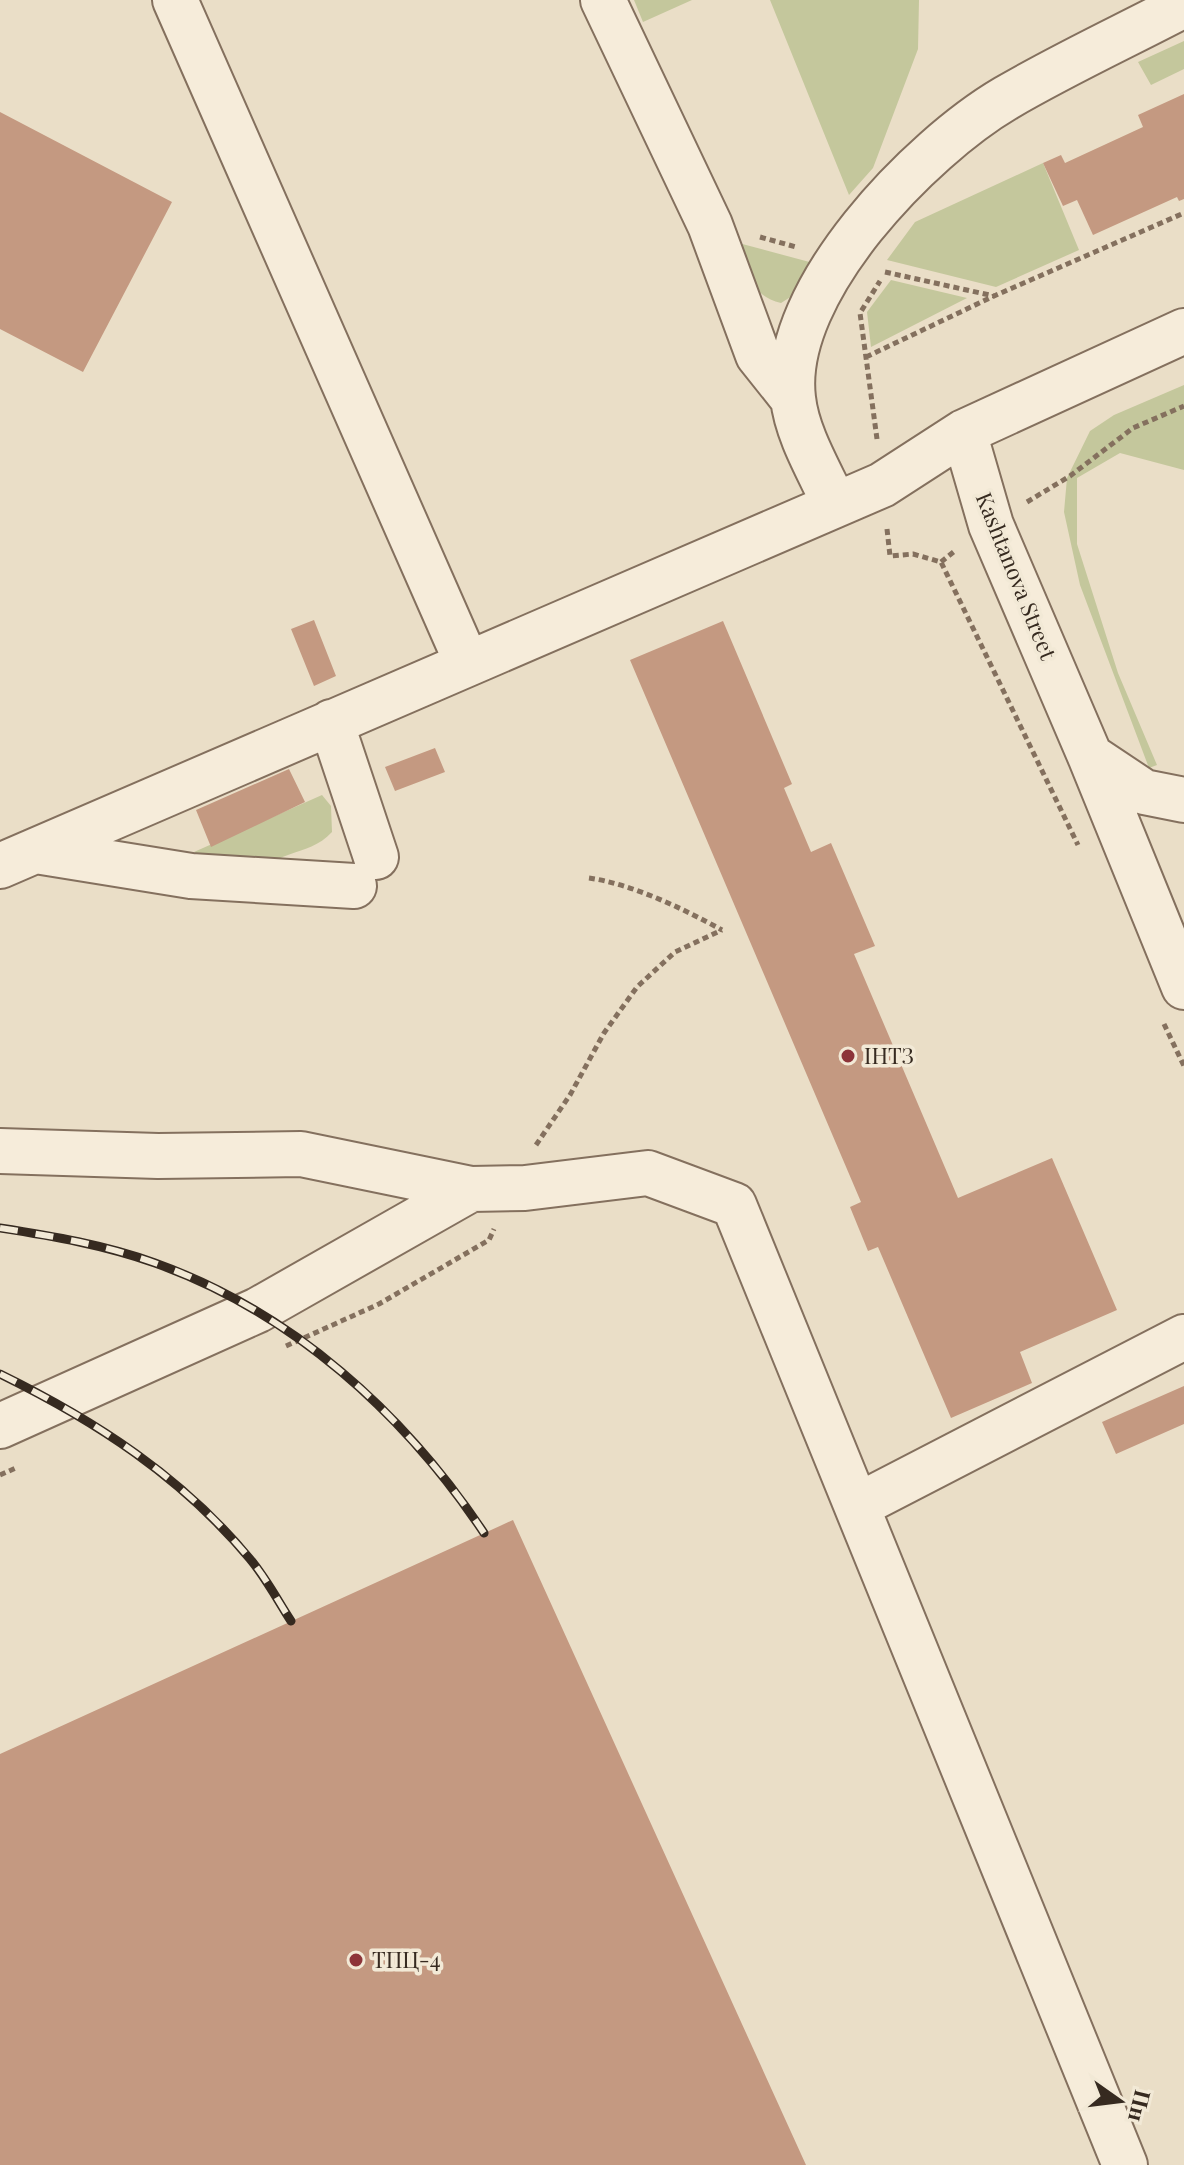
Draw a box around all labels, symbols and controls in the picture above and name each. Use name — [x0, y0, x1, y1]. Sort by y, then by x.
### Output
street label: Kashtanova Street — [970, 488, 1065, 665]
place label: ІНТЗ — [864, 1040, 914, 1070]
marker: ІНТЗ — [839, 1047, 857, 1065]
place label: ТПЦ-4 — [372, 1944, 441, 1974]
marker: ТПЦ-4 — [347, 1951, 365, 1969]
north arrow — [1080, 2061, 1160, 2141]
text: Пн — [1122, 2087, 1159, 2125]

